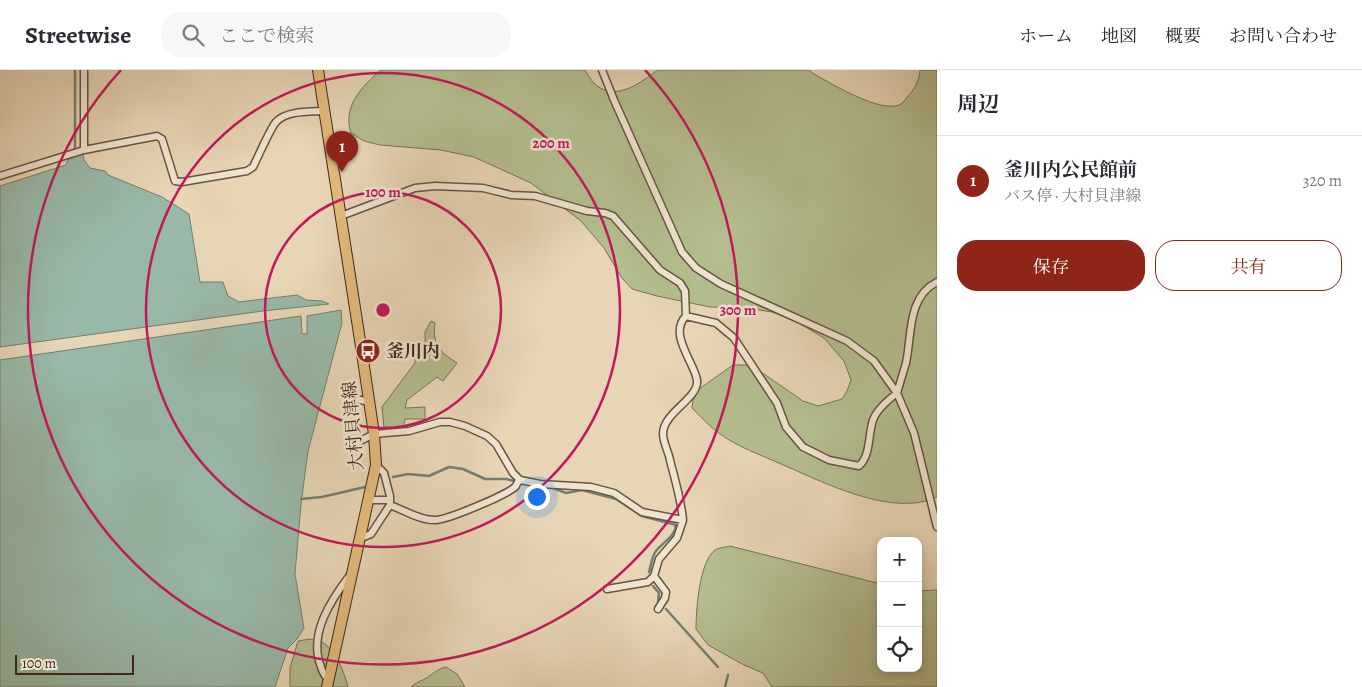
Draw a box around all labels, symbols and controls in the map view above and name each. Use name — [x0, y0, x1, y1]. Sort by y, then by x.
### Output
search box — [161, 12, 511, 57]
text: Streetwise — [25, 19, 131, 51]
icon: search — [179, 21, 207, 49]
text: ここで検索 — [219, 23, 314, 49]
text: ホーム — [1019, 24, 1073, 48]
text: 地図 — [1101, 24, 1137, 48]
text: 概要 — [1165, 24, 1201, 48]
text: お問い合わせ — [1229, 24, 1337, 48]
text: 周辺 — [957, 90, 999, 118]
pin: 1 — [326, 131, 358, 172]
text: 200 m — [532, 133, 570, 153]
text: 釜川内公民館前 — [1004, 157, 1137, 183]
text: 1 — [970, 170, 976, 192]
text: 320 m — [1303, 170, 1342, 192]
text: 100 m — [365, 182, 401, 202]
text: バス停 · 大村貝津線 — [1004, 185, 1142, 207]
button: 保存 — [957, 240, 1145, 291]
button: 共有 — [1155, 240, 1342, 291]
text: 300 m — [720, 300, 757, 320]
centre of rings — [374, 301, 392, 319]
bus stop icon: 釜川内 — [355, 338, 381, 364]
place label: 釜川内 — [386, 339, 440, 363]
street label: 大村貝津線 — [337, 380, 369, 472]
your location — [524, 484, 550, 510]
map controls — [877, 537, 922, 672]
button: + — [877, 537, 922, 582]
button: − — [877, 582, 922, 627]
button: locate — [877, 627, 922, 672]
scale bar — [15, 652, 134, 675]
text: 100 m — [22, 654, 56, 673]

